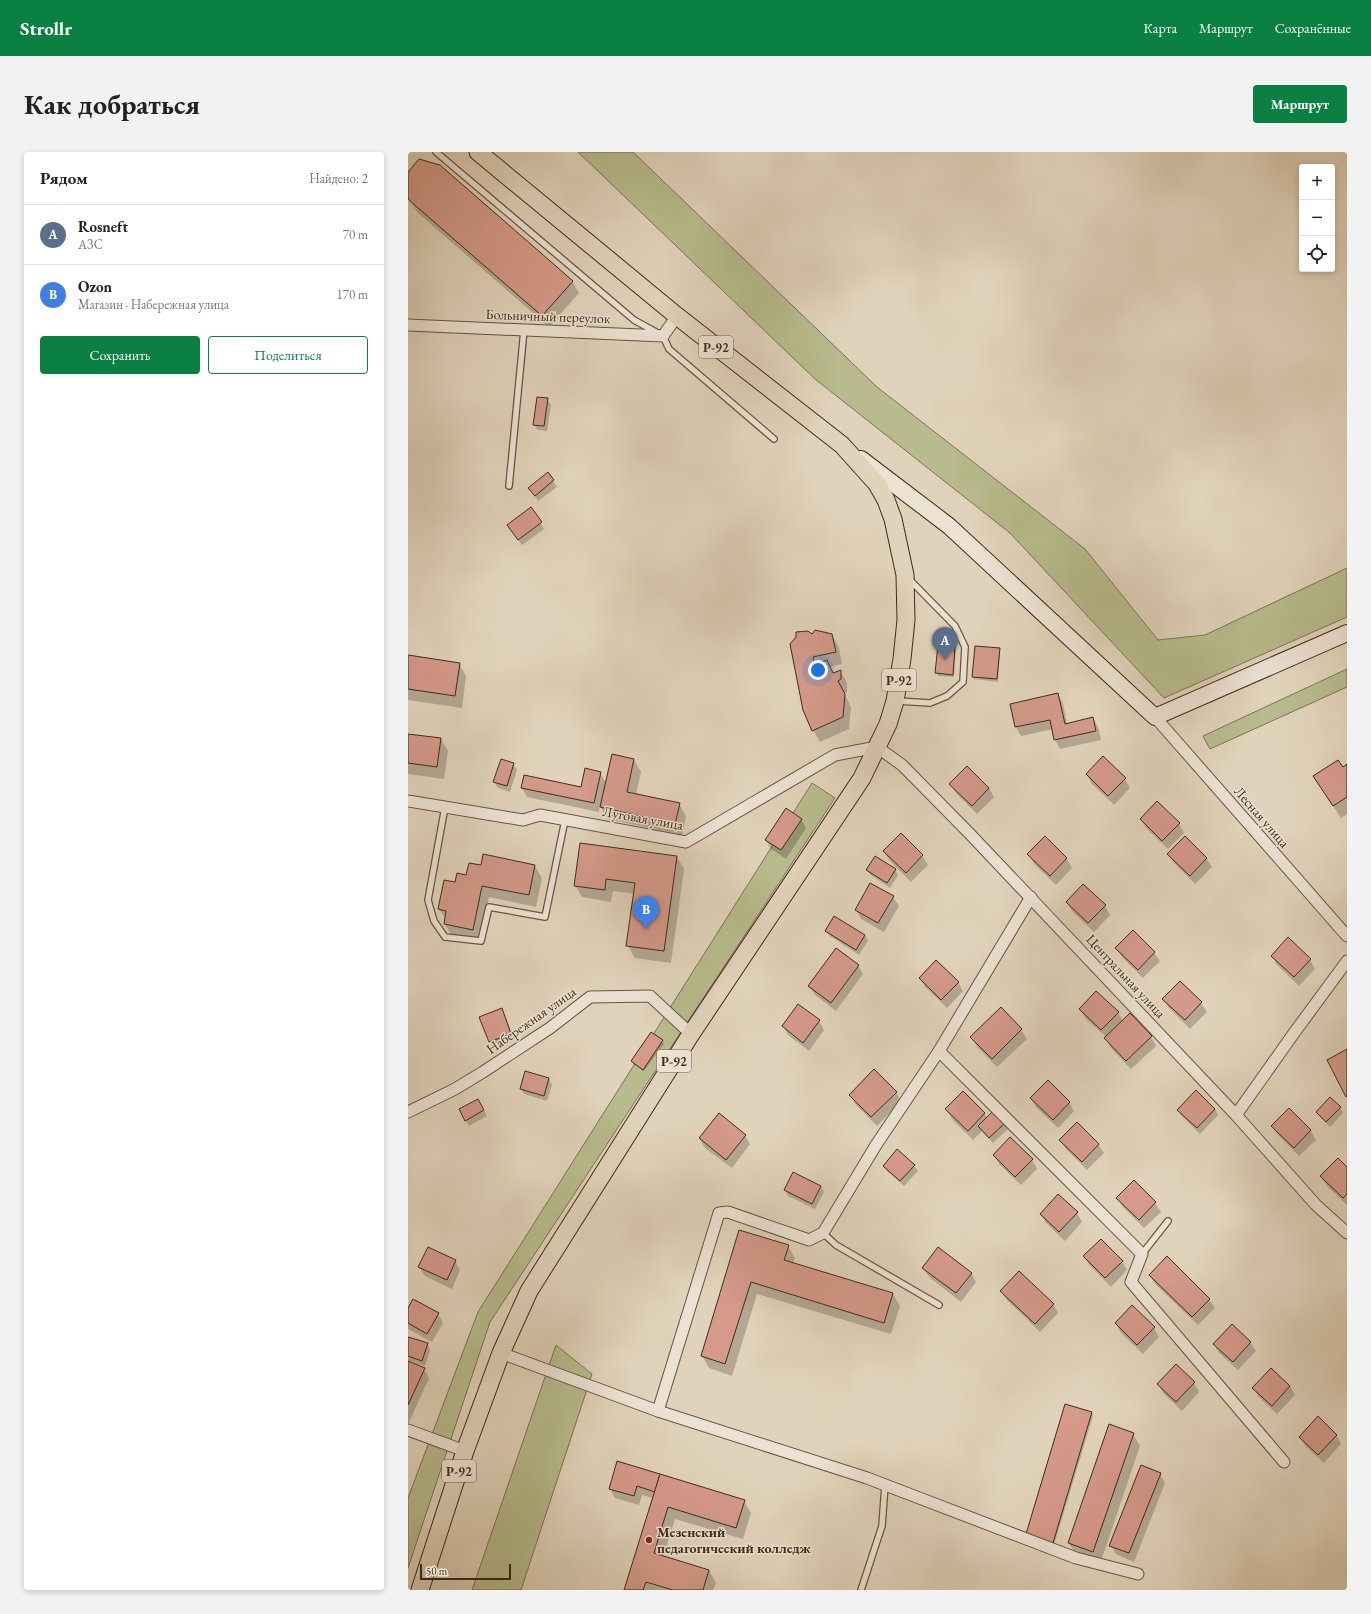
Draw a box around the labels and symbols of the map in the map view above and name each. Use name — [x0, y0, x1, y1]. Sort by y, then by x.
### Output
street label: Больничный переулок — [485, 305, 611, 327]
road number: Р-92 — [699, 336, 733, 358]
pin: A — [932, 627, 958, 660]
your location — [808, 660, 828, 680]
road number: Р-92 — [882, 669, 916, 691]
street label: Лесная улица — [1230, 783, 1294, 852]
street label: Луговая улица — [601, 802, 685, 834]
pin: B — [633, 896, 659, 929]
street label: Центральная улица — [1082, 930, 1170, 1022]
street label: Набережная улица — [483, 982, 580, 1058]
road number: Р-92 — [657, 1050, 691, 1072]
road number: Р-92 — [442, 1460, 476, 1482]
place label: Мезенский педагогический колледж — [657, 1523, 812, 1557]
marker: Мезенский педагогический колледж — [644, 1535, 654, 1545]
scale bar — [420, 1562, 511, 1581]

